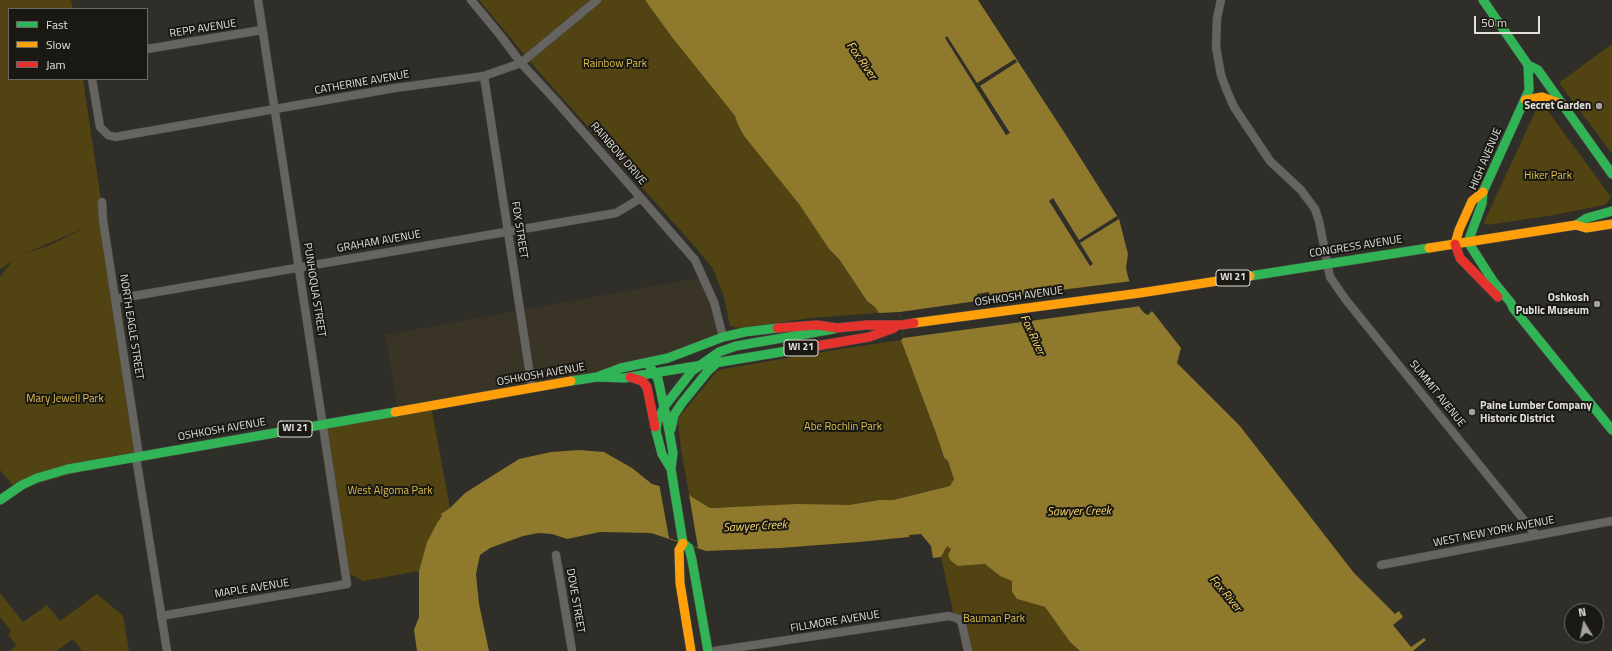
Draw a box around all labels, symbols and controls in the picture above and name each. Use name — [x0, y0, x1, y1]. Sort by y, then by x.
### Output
legend — [8, 8, 148, 80]
scale bar — [1476, 8, 1542, 34]
text: 50 m — [1481, 13, 1507, 32]
text: Fast — [46, 15, 68, 34]
street label: REPP AVENUE — [169, 17, 237, 41]
text: Slow — [46, 35, 71, 54]
water label: Fox River — [843, 39, 879, 83]
text: Jam — [46, 55, 66, 74]
park label: Rainbow Park — [583, 57, 647, 71]
street label: CATHERINE AVENUE — [314, 68, 410, 98]
place label: Secret Garden — [1524, 99, 1591, 113]
marker: Secret Garden — [1594, 101, 1604, 111]
street label: RAINBOW DRIVE — [587, 120, 649, 188]
street label: HIGH AVENUE — [1467, 126, 1505, 192]
park label: Hiker Park — [1524, 169, 1572, 183]
street label: FOX STREET — [508, 200, 530, 260]
street label: GRAHAM AVENUE — [336, 228, 422, 256]
street label: CONGRESS AVENUE — [1309, 233, 1403, 261]
street label: PUNHOQUA STREET — [300, 242, 328, 338]
road number: WI 21 — [1216, 270, 1250, 286]
street label: NORTH EAGLE STREET — [116, 273, 146, 381]
street label: OSHKOSH AVENUE — [974, 284, 1064, 310]
place label: Oshkosh Public Museum — [1516, 291, 1589, 317]
marker: Oshkosh Public Museum — [1592, 299, 1602, 309]
water label: Fox River — [1016, 313, 1048, 357]
road number: WI 21 — [784, 340, 818, 356]
street label: SUMMIT AVENUE — [1406, 358, 1468, 430]
street label: OSHKOSH AVENUE — [496, 361, 586, 389]
park label: Mary Jewell Park — [26, 392, 104, 406]
place label: Paine Lumber Company Historic District — [1480, 399, 1592, 425]
marker: Paine Lumber Company Historic District — [1467, 407, 1477, 417]
street label: OSHKOSH AVENUE — [177, 416, 267, 444]
park label: Abe Rochlin Park — [804, 420, 882, 434]
road number: WI 21 — [278, 421, 312, 437]
park label: West Algoma Park — [347, 484, 433, 498]
water label: Sawyer Creek — [1047, 504, 1111, 520]
street label: WEST NEW YORK AVENUE — [1432, 514, 1556, 550]
water label: Sawyer Creek — [723, 518, 787, 536]
street label: DOVE STREET — [563, 568, 587, 634]
water label: Fox River — [1206, 573, 1244, 615]
street label: MAPLE AVENUE — [214, 577, 290, 601]
north arrow — [1564, 603, 1604, 643]
text: N — [1577, 604, 1587, 621]
street label: FILLMORE AVENUE — [789, 608, 881, 636]
park label: Bauman Park — [963, 612, 1025, 626]

